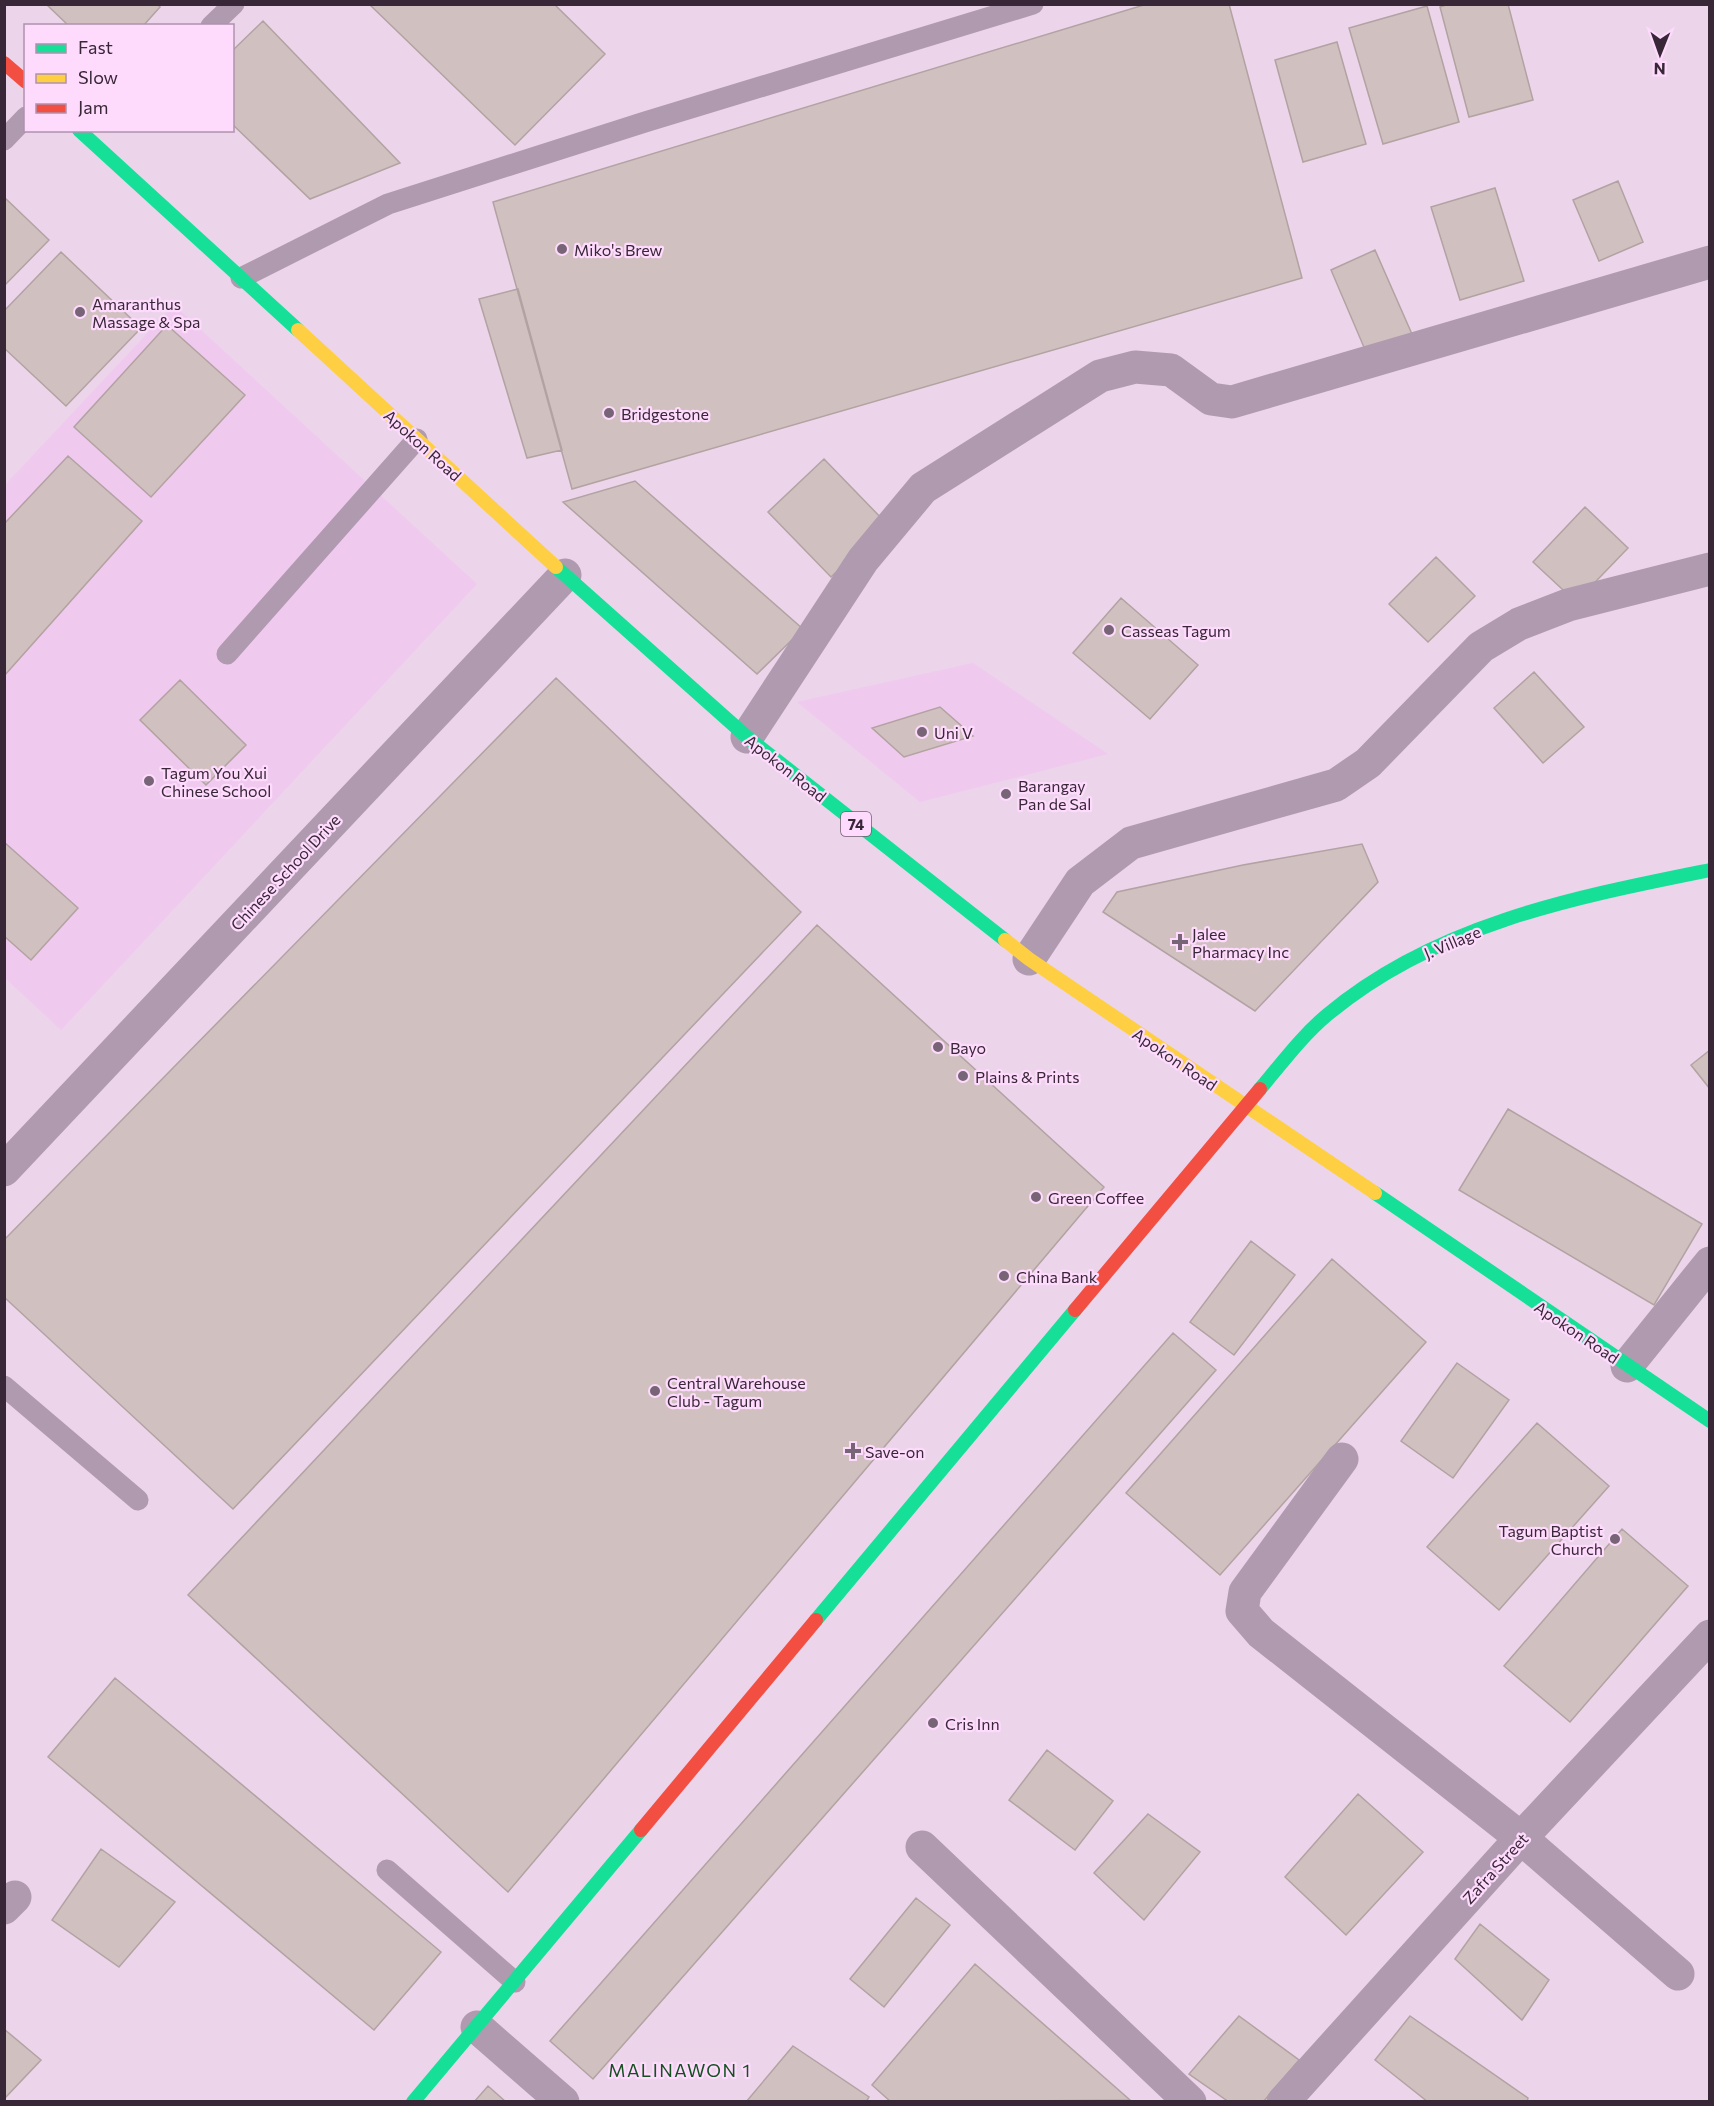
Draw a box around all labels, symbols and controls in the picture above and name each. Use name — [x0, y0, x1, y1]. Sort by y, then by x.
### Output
legend — [24, 24, 234, 132]
north arrow — [1630, 24, 1690, 84]
text: Fast — [78, 36, 113, 58]
text: N — [1654, 60, 1666, 79]
text: Slow — [78, 66, 118, 88]
text: Jam — [78, 96, 108, 118]
place label: Miko's Brew — [574, 240, 663, 259]
marker: Miko's Brew — [555, 242, 569, 256]
place label: Amaranthus Massage & Spa — [92, 294, 200, 331]
marker: Amaranthus Massage & Spa — [73, 305, 87, 319]
place label: Bridgestone — [621, 404, 709, 423]
street label: Apokon Road — [380, 405, 466, 485]
marker: Bridgestone — [602, 406, 616, 420]
place label: Casseas Tagum — [1121, 621, 1231, 640]
marker: Casseas Tagum — [1102, 623, 1116, 637]
place label: Uni V — [934, 723, 973, 742]
marker: Uni V — [915, 725, 929, 739]
street label: Apokon Road — [742, 730, 830, 806]
place label: Tagum You Xui Chinese School — [161, 763, 271, 800]
marker: Tagum You Xui Chinese School — [142, 774, 156, 788]
place label: Barangay Pan de Sal — [1018, 776, 1091, 813]
marker: Barangay Pan de Sal — [999, 787, 1013, 801]
street label: Chinese School Drive — [226, 810, 344, 934]
road number: 74 — [841, 812, 871, 836]
street label: J. Village — [1421, 922, 1483, 962]
place label: Jalee Pharmacy Inc — [1192, 924, 1289, 961]
marker: Jalee Pharmacy Inc — [1173, 935, 1187, 949]
street label: Apokon Road — [1129, 1024, 1221, 1094]
place label: Bayo — [950, 1038, 986, 1057]
marker: Bayo — [931, 1040, 945, 1054]
place label: Plains & Prints — [975, 1067, 1079, 1086]
marker: Plains & Prints — [956, 1069, 970, 1083]
place label: Green Coffee — [1048, 1188, 1144, 1207]
marker: Green Coffee — [1029, 1190, 1043, 1204]
place label: China Bank — [1016, 1267, 1098, 1286]
marker: China Bank — [997, 1269, 1011, 1283]
street label: Apokon Road — [1531, 1297, 1623, 1367]
place label: Central Warehouse Club - Tagum — [667, 1373, 806, 1410]
marker: Central Warehouse Club - Tagum — [648, 1384, 662, 1398]
place label: Save-on — [865, 1442, 924, 1461]
marker: Save-on — [846, 1444, 860, 1458]
place label: Tagum Baptist Church — [1499, 1521, 1603, 1558]
marker: Tagum Baptist Church — [1608, 1532, 1622, 1546]
place label: Cris Inn — [945, 1714, 1000, 1733]
marker: Cris Inn — [926, 1716, 940, 1730]
street label: Zafra Street — [1458, 1829, 1532, 1907]
district label: MALINAWON 1 — [608, 2059, 752, 2081]

